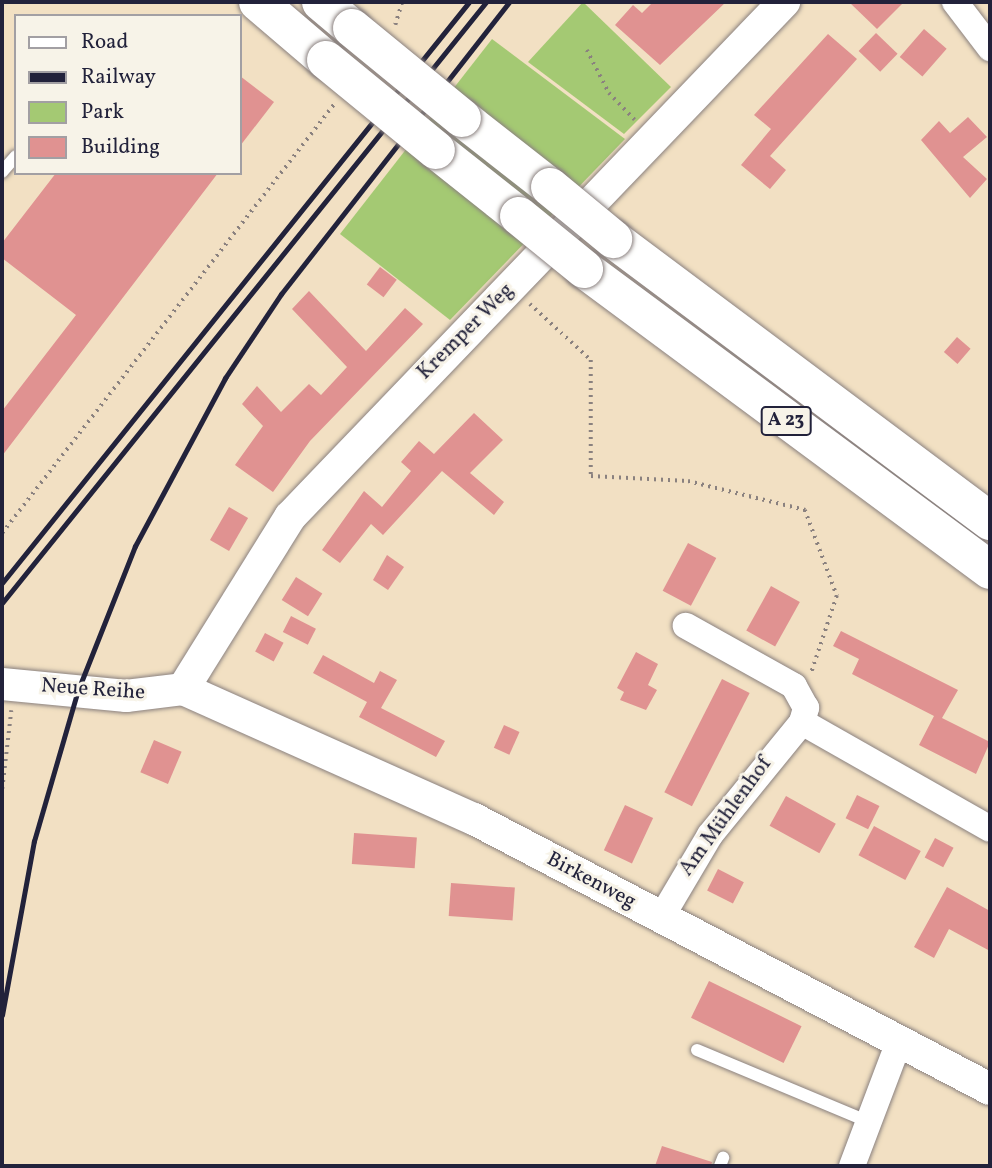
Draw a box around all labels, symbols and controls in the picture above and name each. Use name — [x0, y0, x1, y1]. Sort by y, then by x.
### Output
legend — [14, 14, 242, 175]
text: Road — [81, 28, 128, 57]
text: Railway — [81, 63, 156, 92]
text: Park — [81, 98, 124, 127]
text: Building — [81, 133, 160, 162]
street label: Kremper Weg — [412, 278, 520, 386]
road number: A 23 — [760, 406, 812, 436]
street label: Neue Reihe — [40, 674, 146, 706]
street label: Am Mühlenhof — [674, 753, 778, 881]
street label: Birkenweg — [542, 847, 640, 915]

